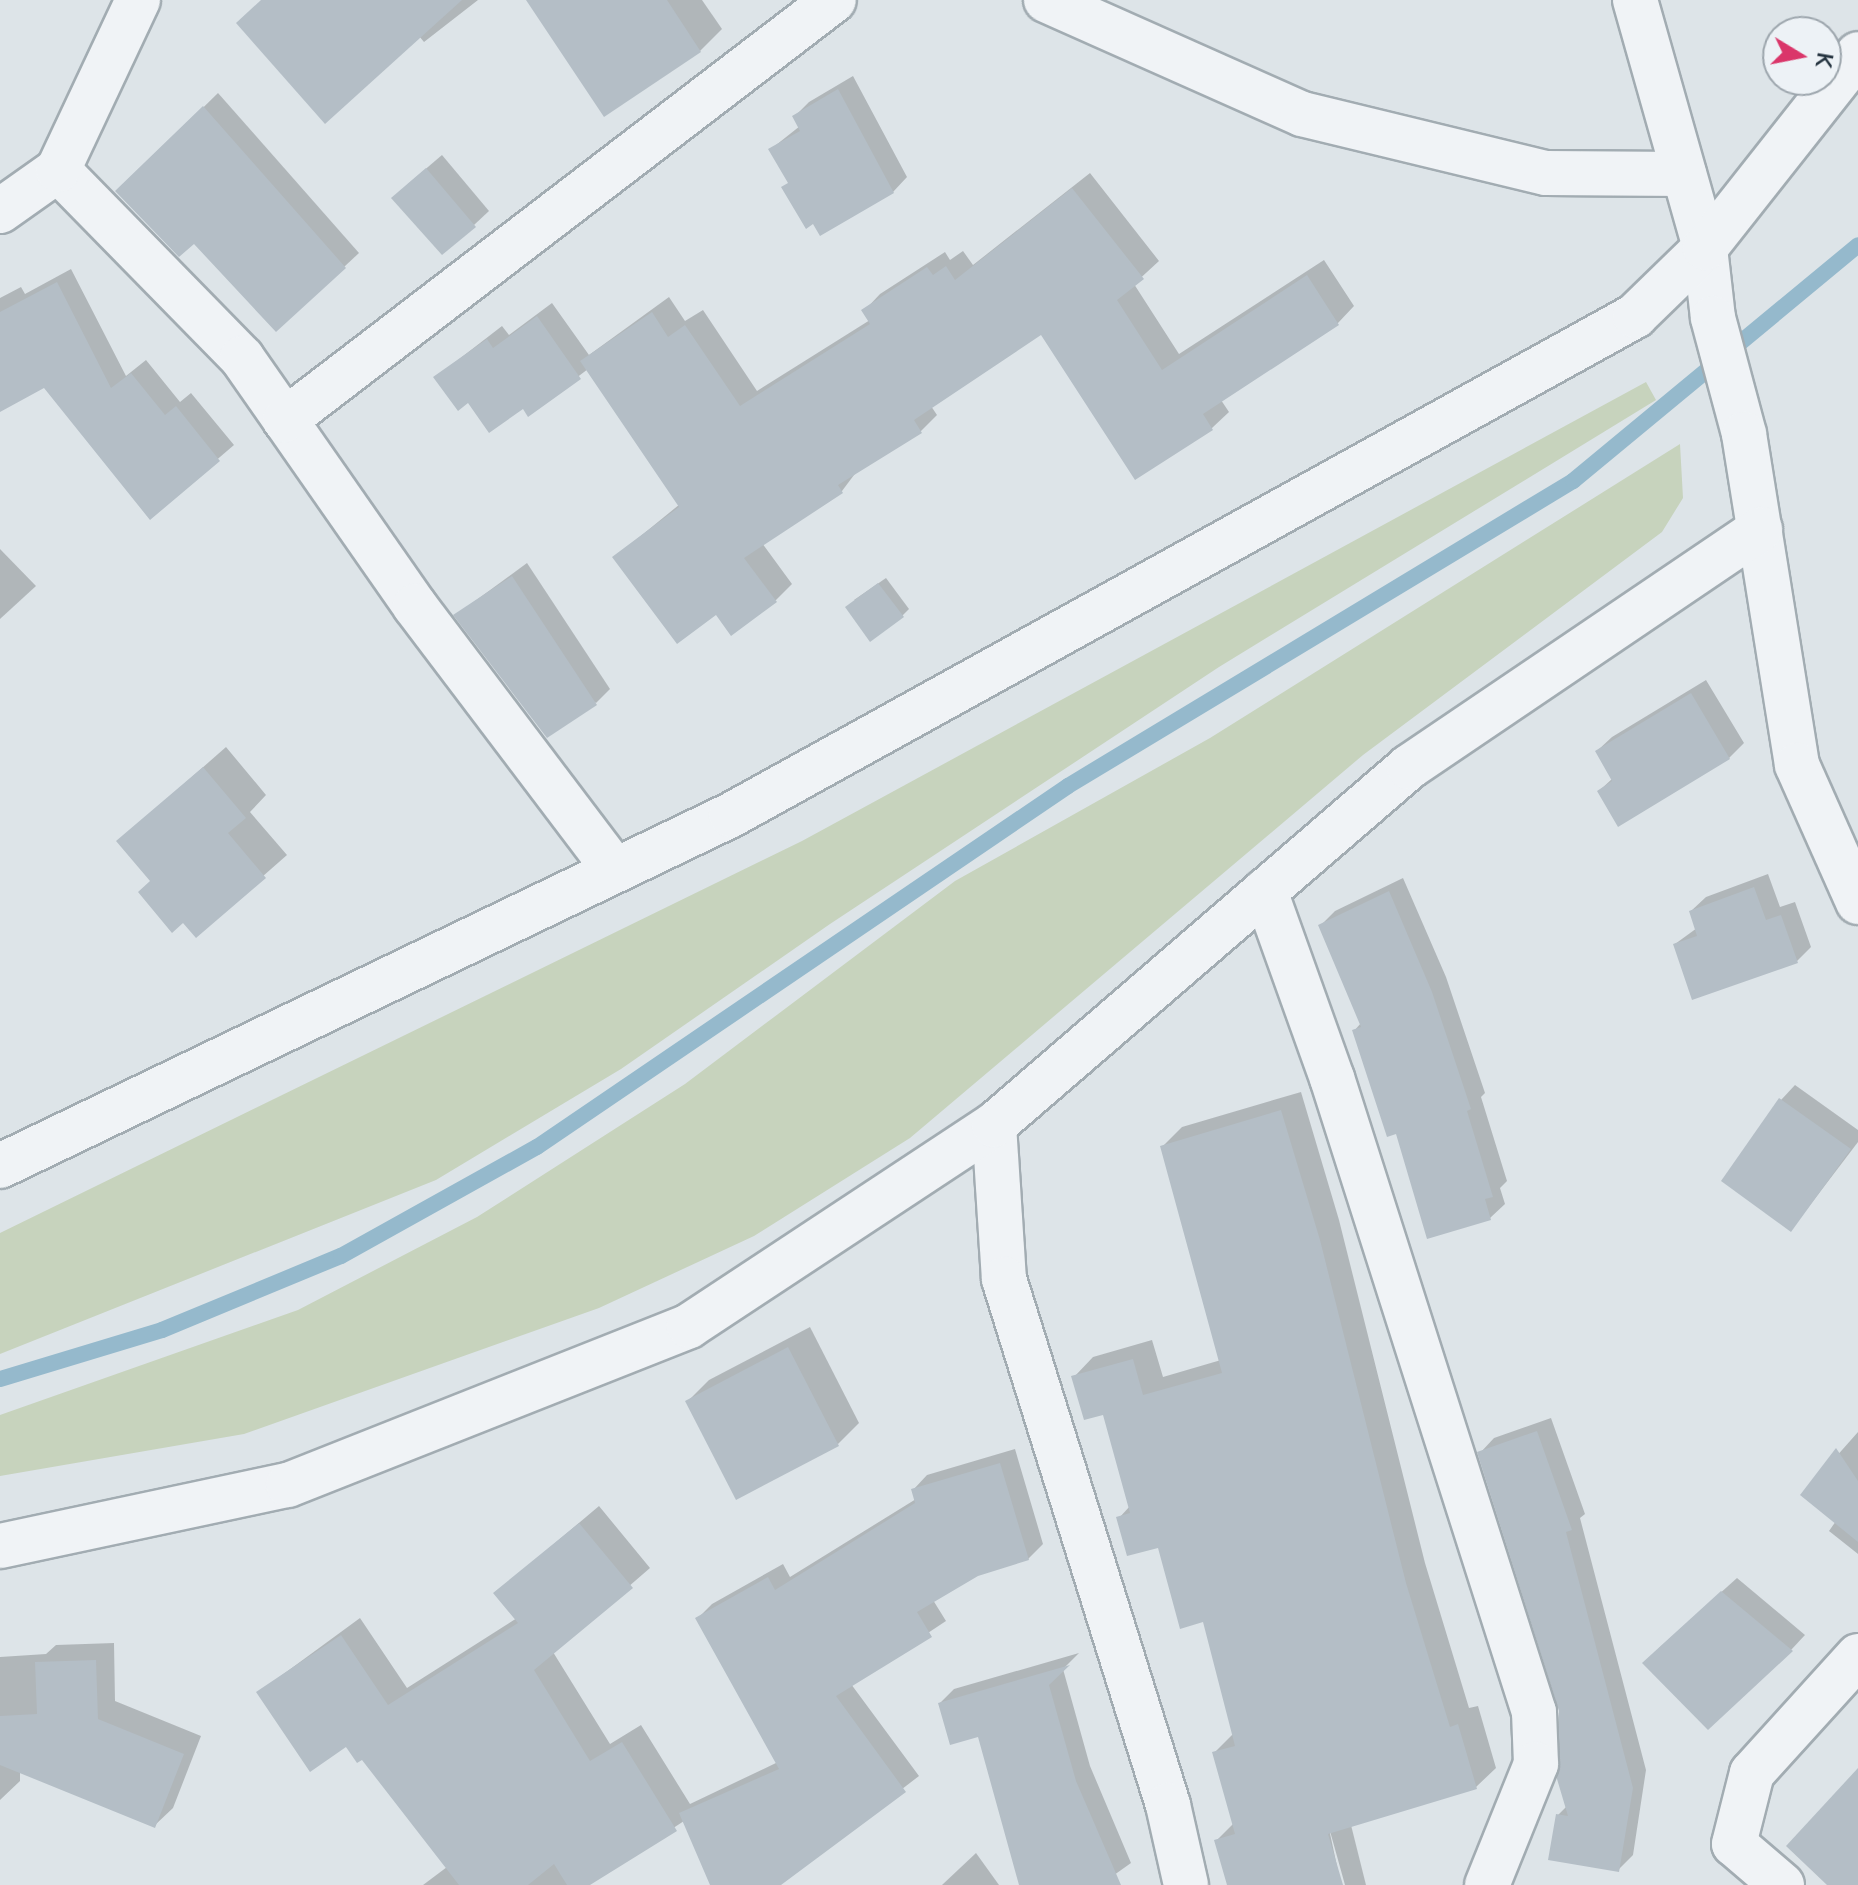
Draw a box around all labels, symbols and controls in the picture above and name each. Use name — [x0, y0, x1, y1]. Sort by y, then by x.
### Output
north arrow — [1762, 16, 1842, 96]
text: K — [1808, 50, 1840, 70]

